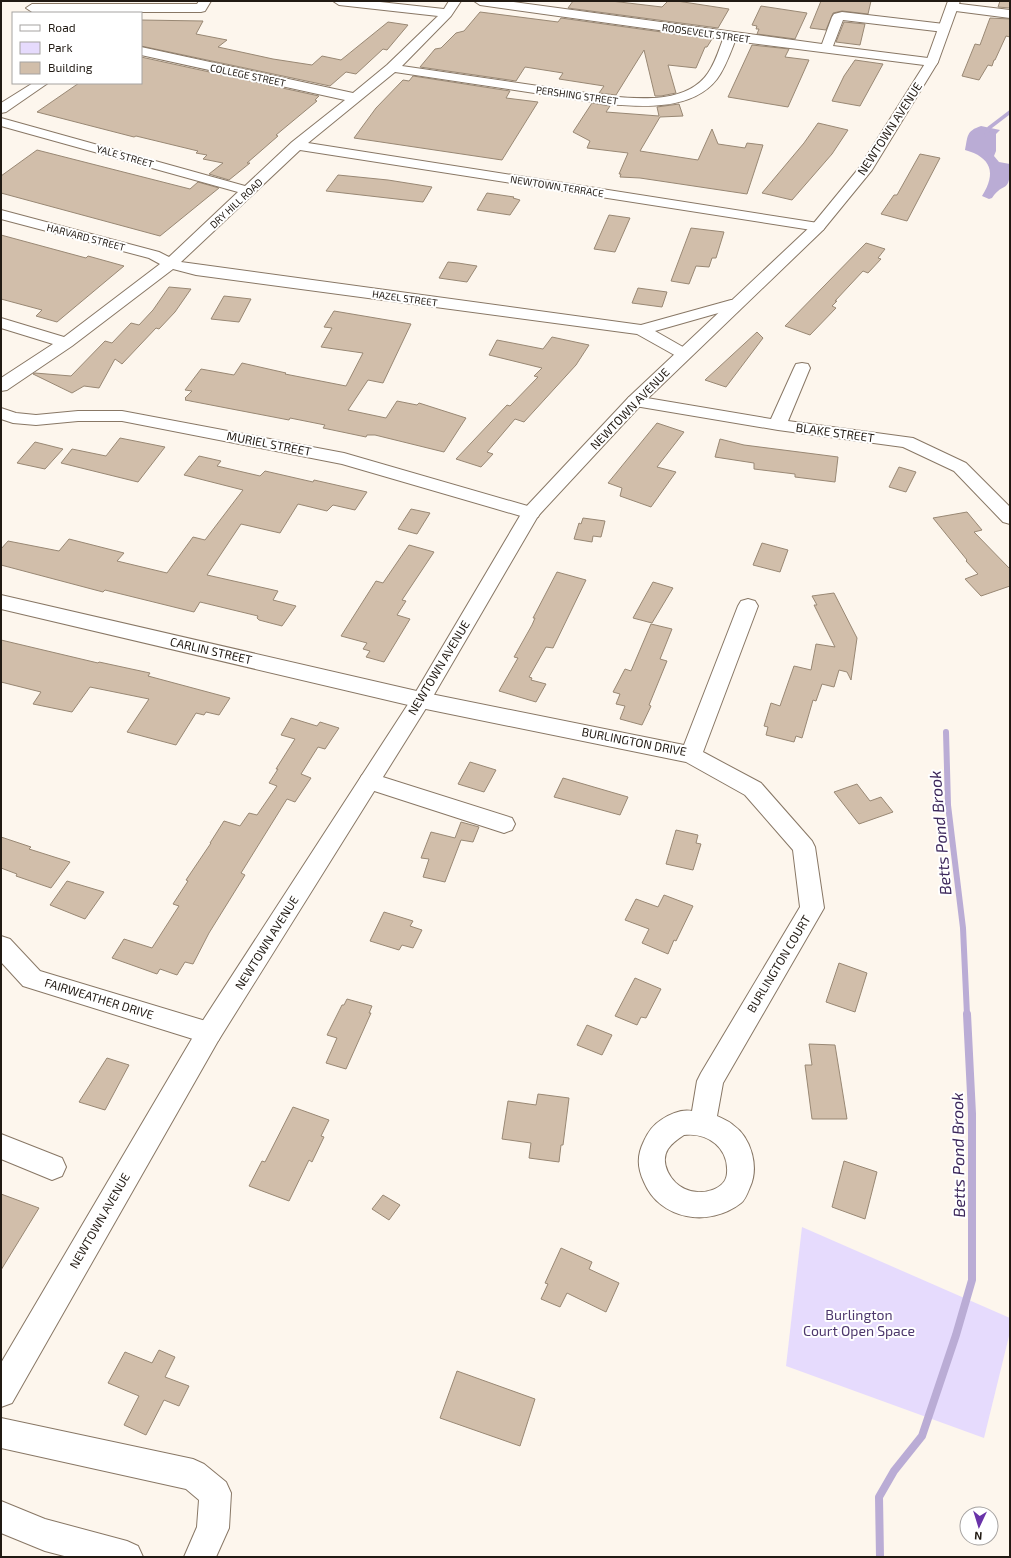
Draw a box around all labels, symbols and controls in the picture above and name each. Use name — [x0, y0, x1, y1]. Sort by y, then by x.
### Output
legend — [12, 12, 142, 84]
text: Road — [48, 20, 76, 34]
street label: ROOSEVELT STREET — [661, 21, 751, 45]
text: Park — [48, 40, 73, 54]
text: Building — [48, 60, 93, 74]
street label: COLLEGE STREET — [209, 61, 287, 89]
street label: NEWTOWN AVENUE — [854, 79, 925, 177]
street label: PERSHING STREET — [535, 83, 619, 107]
street label: YALE STREET — [95, 142, 155, 170]
street label: NEWTOWN TERRACE — [510, 173, 605, 199]
street label: DRY HILL ROAD — [207, 175, 265, 230]
street label: HARVARD STREET — [45, 221, 127, 253]
street label: HAZEL STREET — [372, 287, 439, 309]
street label: NEWTOWN AVENUE — [587, 364, 672, 452]
street label: BLAKE STREET — [795, 420, 875, 444]
street label: MURIEL STREET — [226, 428, 313, 458]
street label: NEWTOWN AVENUE — [404, 617, 472, 717]
street label: CARLIN STREET — [169, 634, 254, 666]
street label: BURLINGTON DRIVE — [581, 724, 688, 758]
water label: Betts Pond Brook — [925, 770, 954, 896]
street label: NEWTOWN AVENUE — [232, 893, 301, 992]
street label: BURLINGTON COURT — [744, 912, 813, 1015]
street label: FAIRWEATHER DRIVE — [43, 975, 156, 1021]
water label: Betts Pond Brook — [947, 1092, 968, 1218]
street label: NEWTOWN AVENUE — [66, 1170, 132, 1271]
park label: Burlington Court Open Space — [803, 1306, 915, 1339]
north arrow — [959, 1506, 999, 1546]
text: N — [974, 1530, 983, 1543]

